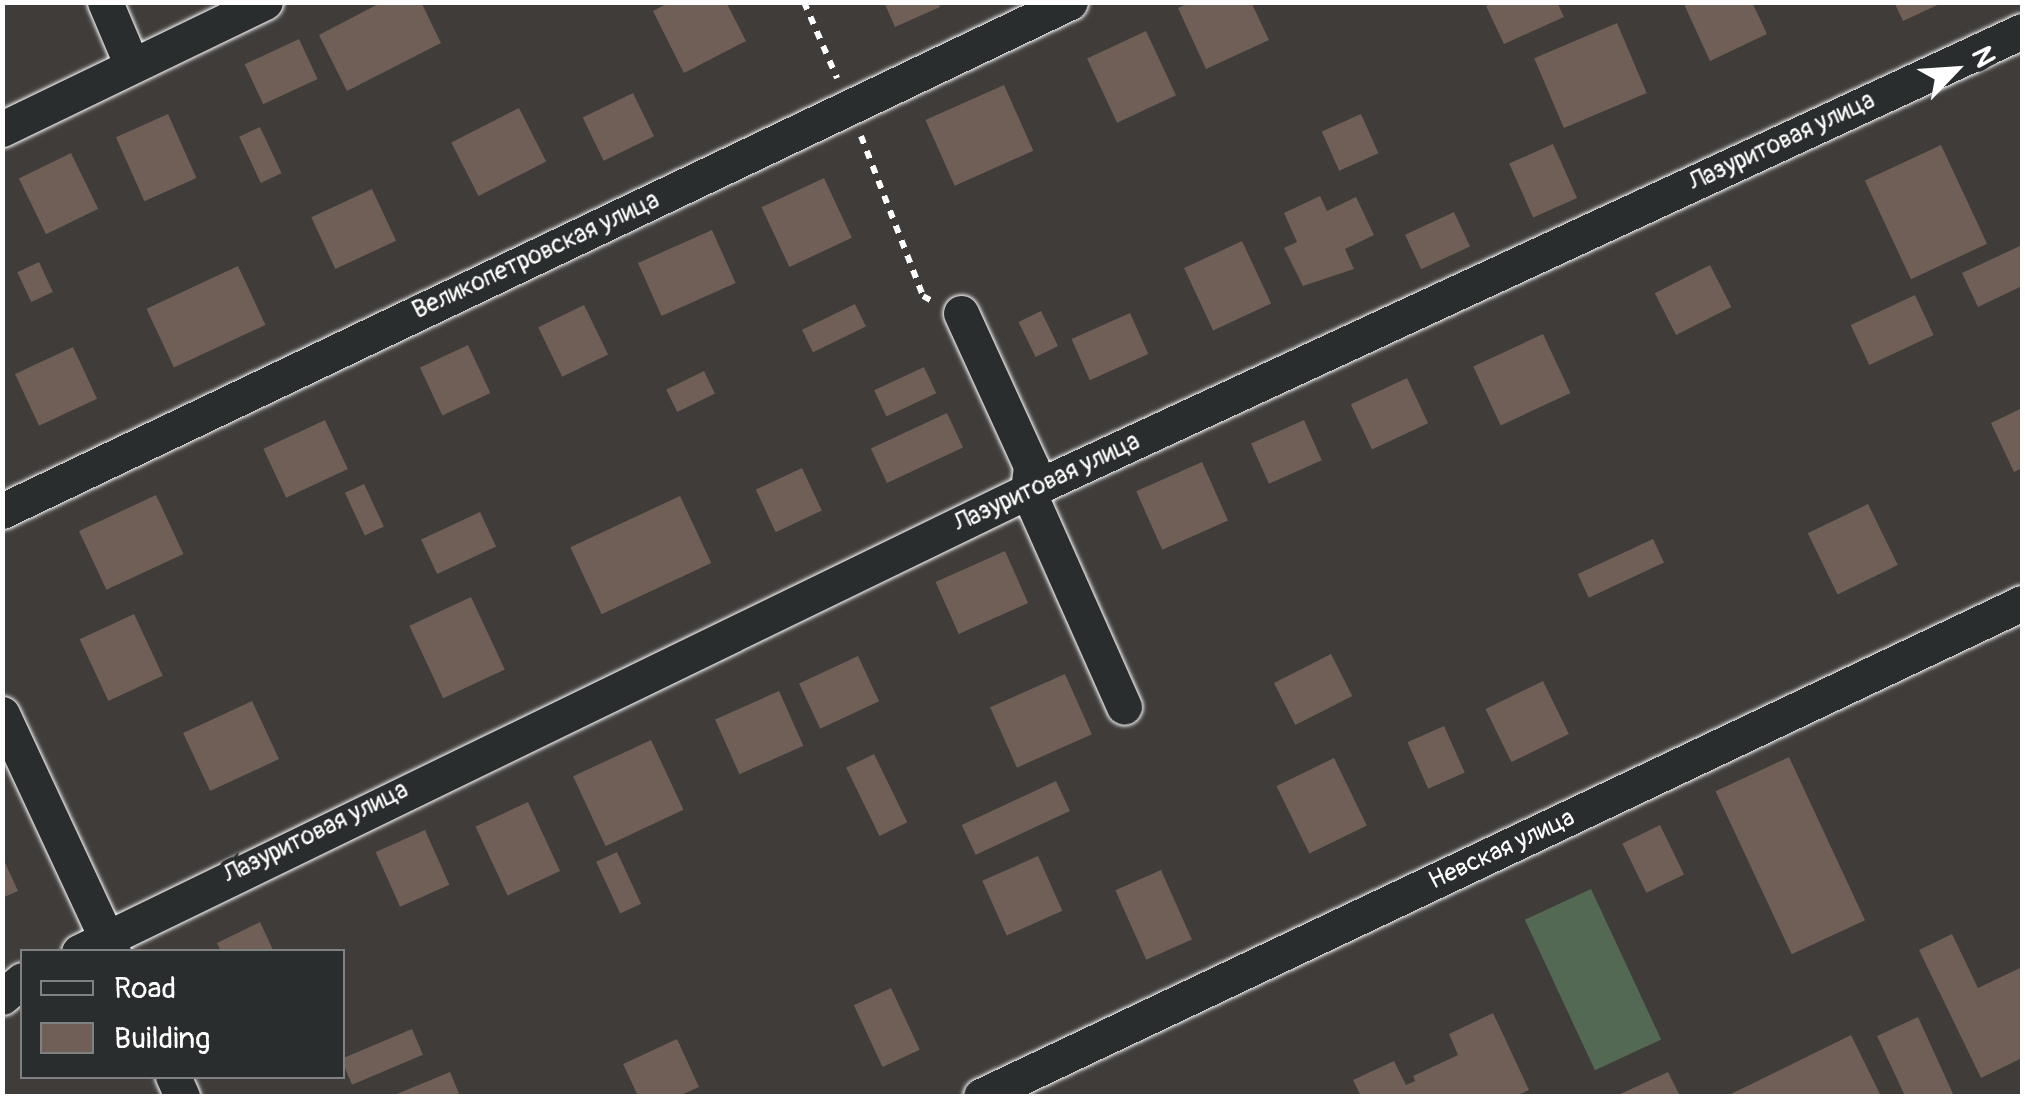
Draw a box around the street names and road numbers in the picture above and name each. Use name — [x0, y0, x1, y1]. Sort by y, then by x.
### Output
street label: Лазуритовая улица — [1684, 86, 1880, 198]
street label: Великопетровская улица — [408, 186, 664, 326]
street label: Лазуритовая улица — [949, 427, 1145, 539]
street label: Лазуритовая улица — [219, 775, 413, 891]
street label: Невская улица — [1424, 803, 1580, 897]

